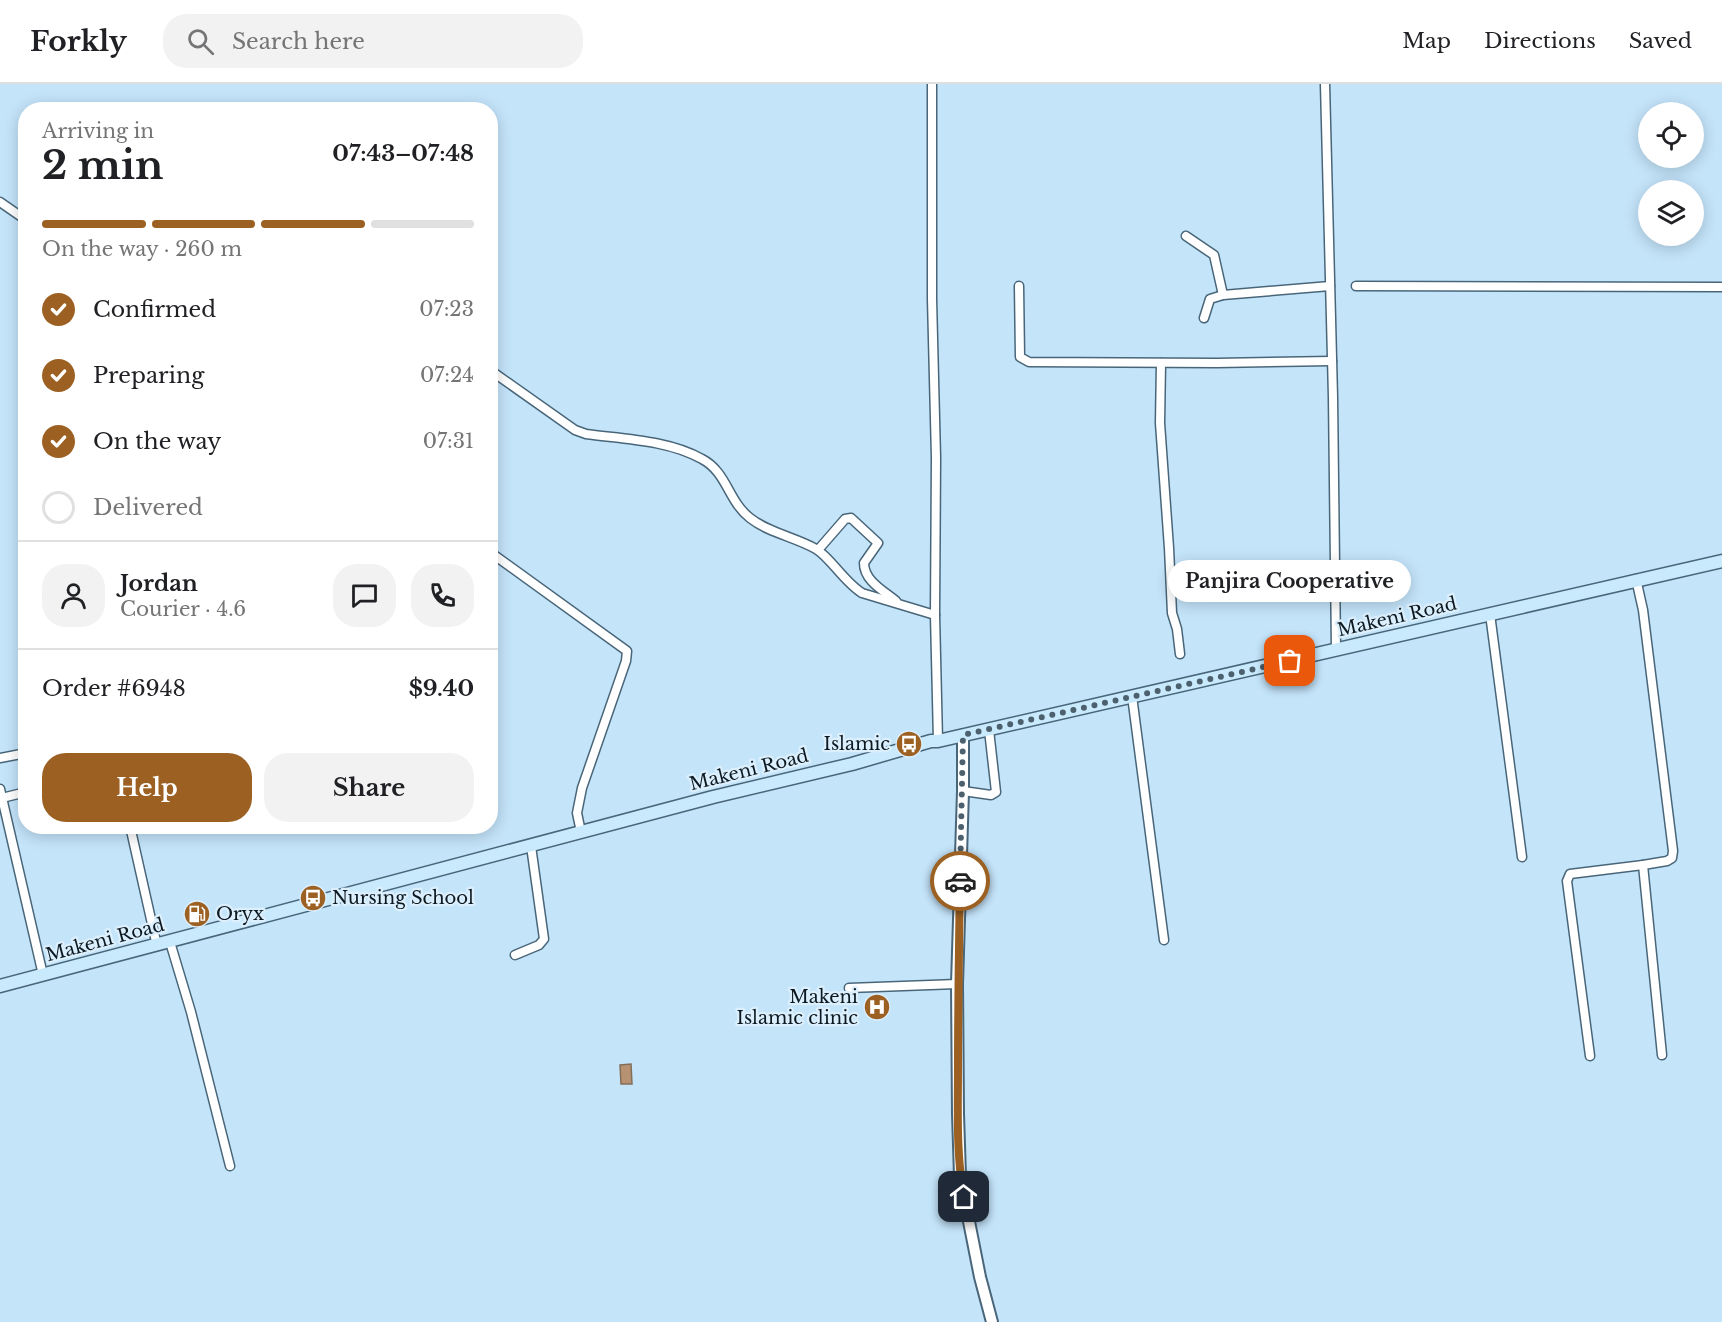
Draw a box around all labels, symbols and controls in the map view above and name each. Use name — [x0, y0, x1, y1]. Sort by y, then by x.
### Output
search box — [163, 14, 583, 68]
text: Forkly — [30, 24, 127, 59]
icon: search — [184, 25, 217, 58]
text: Search here — [232, 28, 365, 55]
text: Map — [1402, 28, 1451, 54]
text: Directions — [1484, 28, 1596, 54]
text: Saved — [1629, 28, 1692, 54]
map controls — [1638, 102, 1704, 246]
button: locate — [1638, 102, 1704, 168]
text: Arriving in — [42, 119, 154, 143]
text: 07:43–07:48 — [332, 140, 474, 167]
text: 2 min — [42, 141, 163, 190]
button: layers — [1638, 180, 1704, 246]
text: On the way · 260 m — [42, 237, 242, 261]
icon: check — [42, 293, 75, 326]
text: Confirmed — [93, 296, 216, 323]
text: 07:23 — [419, 297, 474, 321]
icon: check — [42, 359, 75, 392]
text: Preparing — [93, 362, 204, 389]
text: 07:24 — [420, 363, 474, 387]
icon: check — [42, 425, 75, 458]
text: On the way — [93, 428, 221, 455]
text: 07:31 — [423, 429, 474, 453]
text: Delivered — [93, 494, 203, 521]
callout: Panjira Cooperative — [1168, 559, 1412, 601]
button: person — [42, 564, 105, 627]
button: chat — [333, 564, 396, 627]
button: phone — [411, 564, 474, 627]
text: Panjira Cooperative — [1185, 569, 1394, 593]
text: Jordan — [120, 570, 198, 597]
street label: Makeni Road — [1335, 593, 1459, 641]
text: Courier · 4.6 — [120, 597, 246, 621]
pin — [1264, 635, 1315, 686]
icon: bag — [1273, 644, 1306, 677]
text: Order #6948 — [42, 675, 186, 702]
text: $9.40 — [409, 675, 474, 702]
bus stop icon: Islamic — [894, 729, 924, 759]
place label: Islamic — [824, 733, 890, 755]
street label: Makeni Road — [687, 745, 811, 795]
button: Help — [42, 753, 252, 822]
button: Share — [264, 753, 474, 822]
courier — [930, 851, 990, 911]
icon: car — [944, 865, 977, 898]
bus stop icon: Nursing School — [298, 883, 328, 913]
place label: Nursing School — [332, 887, 474, 909]
fuel station icon: Oryx — [182, 899, 212, 929]
place label: Oryx — [216, 903, 264, 925]
street label: Makeni Road — [43, 914, 167, 966]
place label: Makeni Islamic clinic — [737, 986, 858, 1029]
hospital icon: Makeni Islamic clinic — [862, 992, 892, 1022]
pin — [938, 1171, 989, 1222]
icon: home — [947, 1180, 980, 1213]

